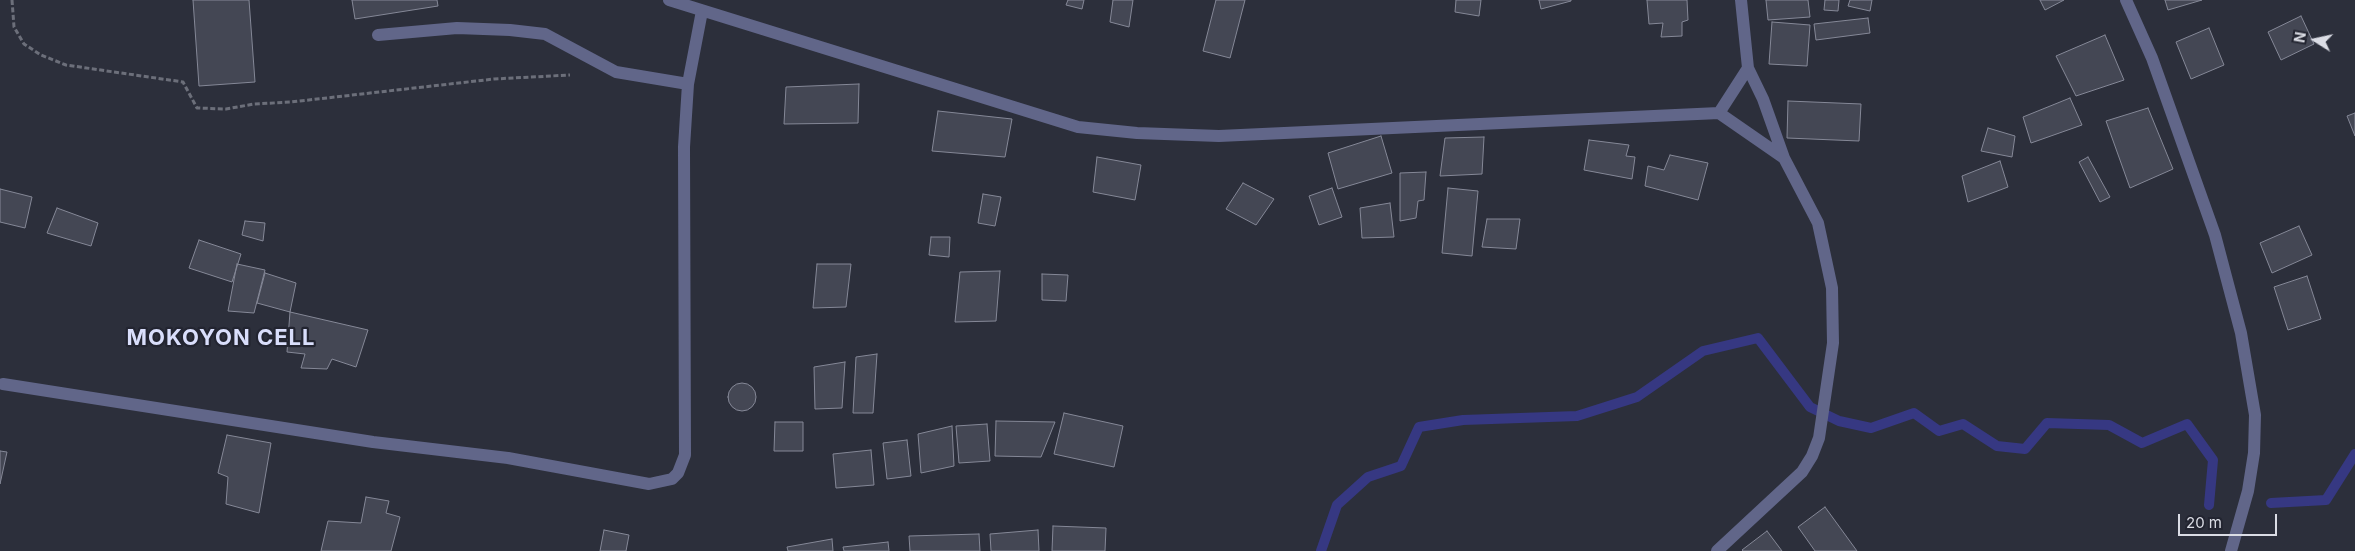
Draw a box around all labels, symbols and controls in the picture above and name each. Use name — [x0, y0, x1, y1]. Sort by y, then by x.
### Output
north arrow — [2290, 15, 2340, 65]
text: N — [2290, 31, 2309, 44]
district label: MOKOYON CELL — [125, 325, 317, 351]
scale bar — [2180, 504, 2279, 536]
text: 20 m — [2186, 513, 2222, 532]

